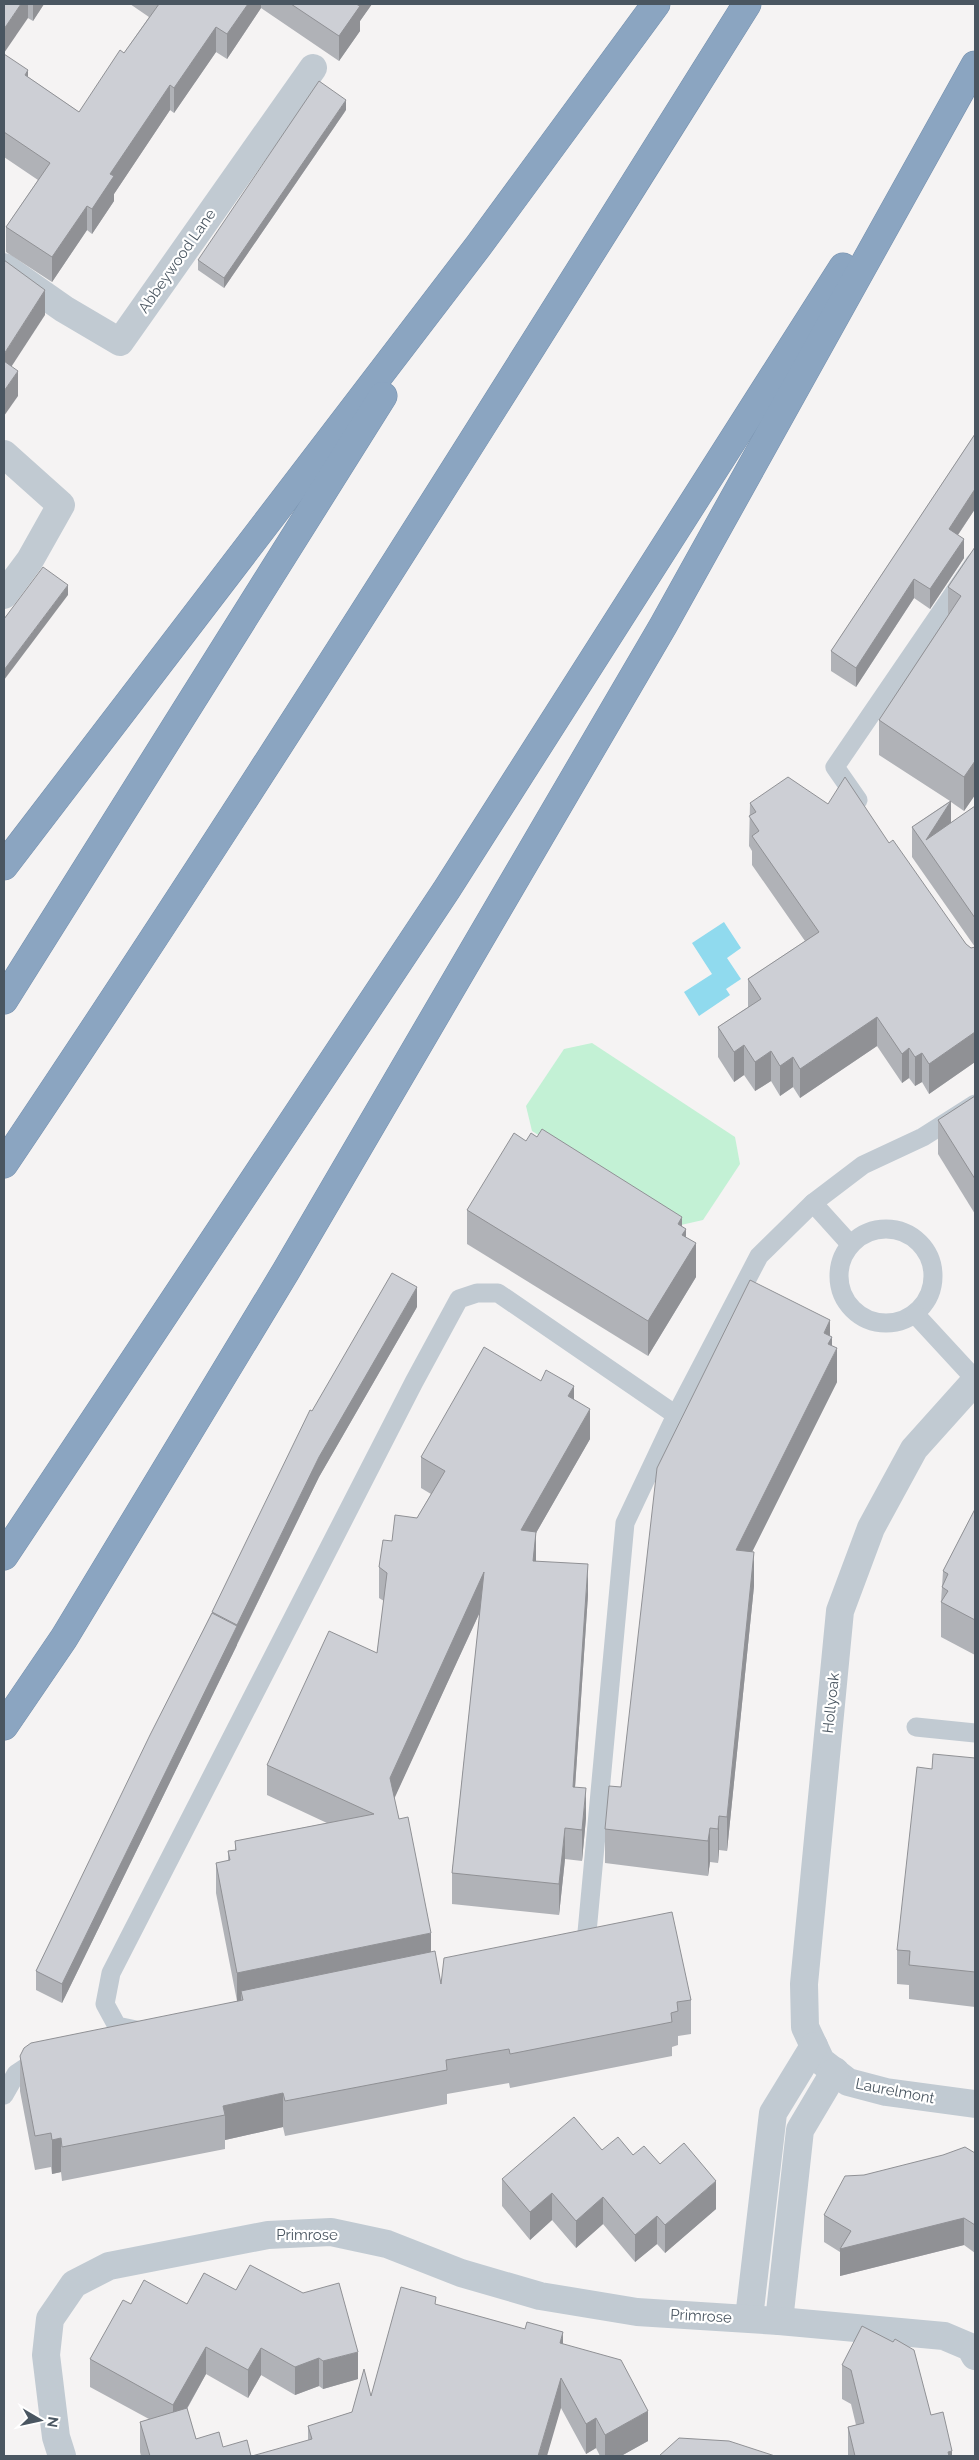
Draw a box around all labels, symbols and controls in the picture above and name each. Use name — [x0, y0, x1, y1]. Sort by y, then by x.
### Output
street label: Abbeywood Lane — [134, 205, 220, 316]
street label: Hollyoak — [819, 1672, 843, 1734]
street label: Laurelmont — [854, 2075, 936, 2107]
street label: Primrose — [276, 2226, 338, 2244]
street label: Primrose — [670, 2305, 732, 2327]
north arrow — [15, 2395, 65, 2445]
text: N — [44, 2416, 62, 2429]

